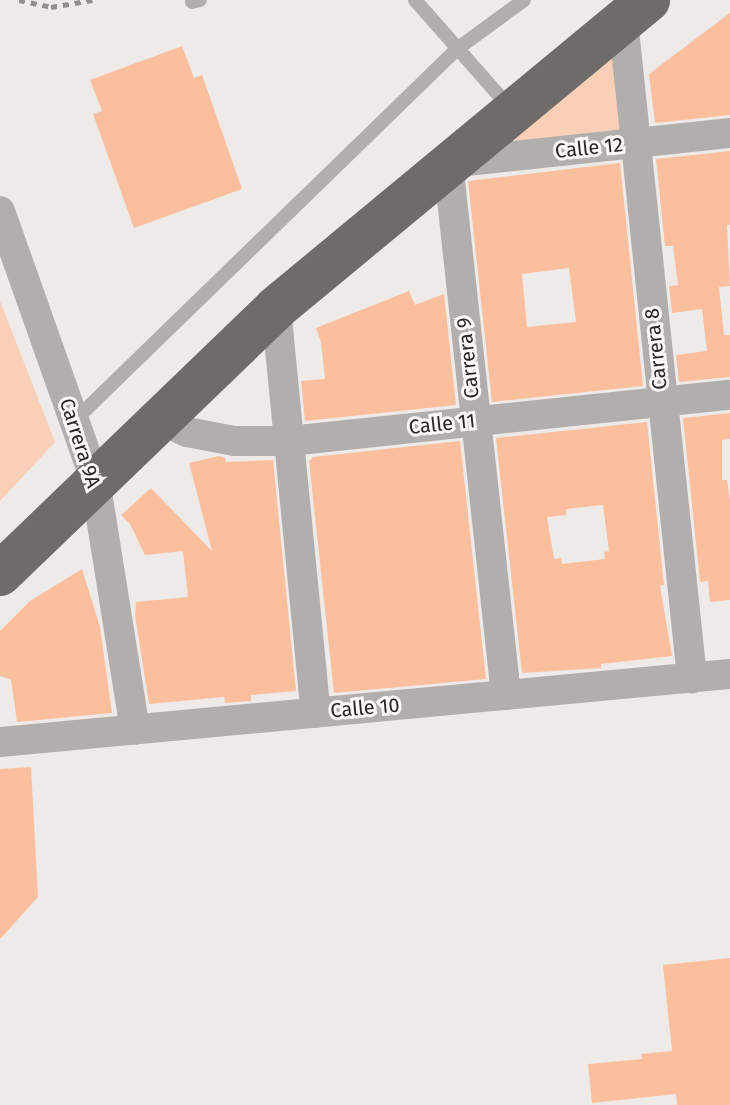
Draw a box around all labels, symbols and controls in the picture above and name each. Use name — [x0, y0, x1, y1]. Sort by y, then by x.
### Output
street label: Calle 12 — [554, 133, 624, 163]
street label: Carrera 8 — [640, 307, 672, 391]
street label: Carrera 9 — [452, 316, 484, 400]
street label: Carrera 9A — [54, 395, 106, 491]
street label: Calle 11 — [408, 409, 476, 439]
street label: Calle 10 — [329, 693, 401, 723]

